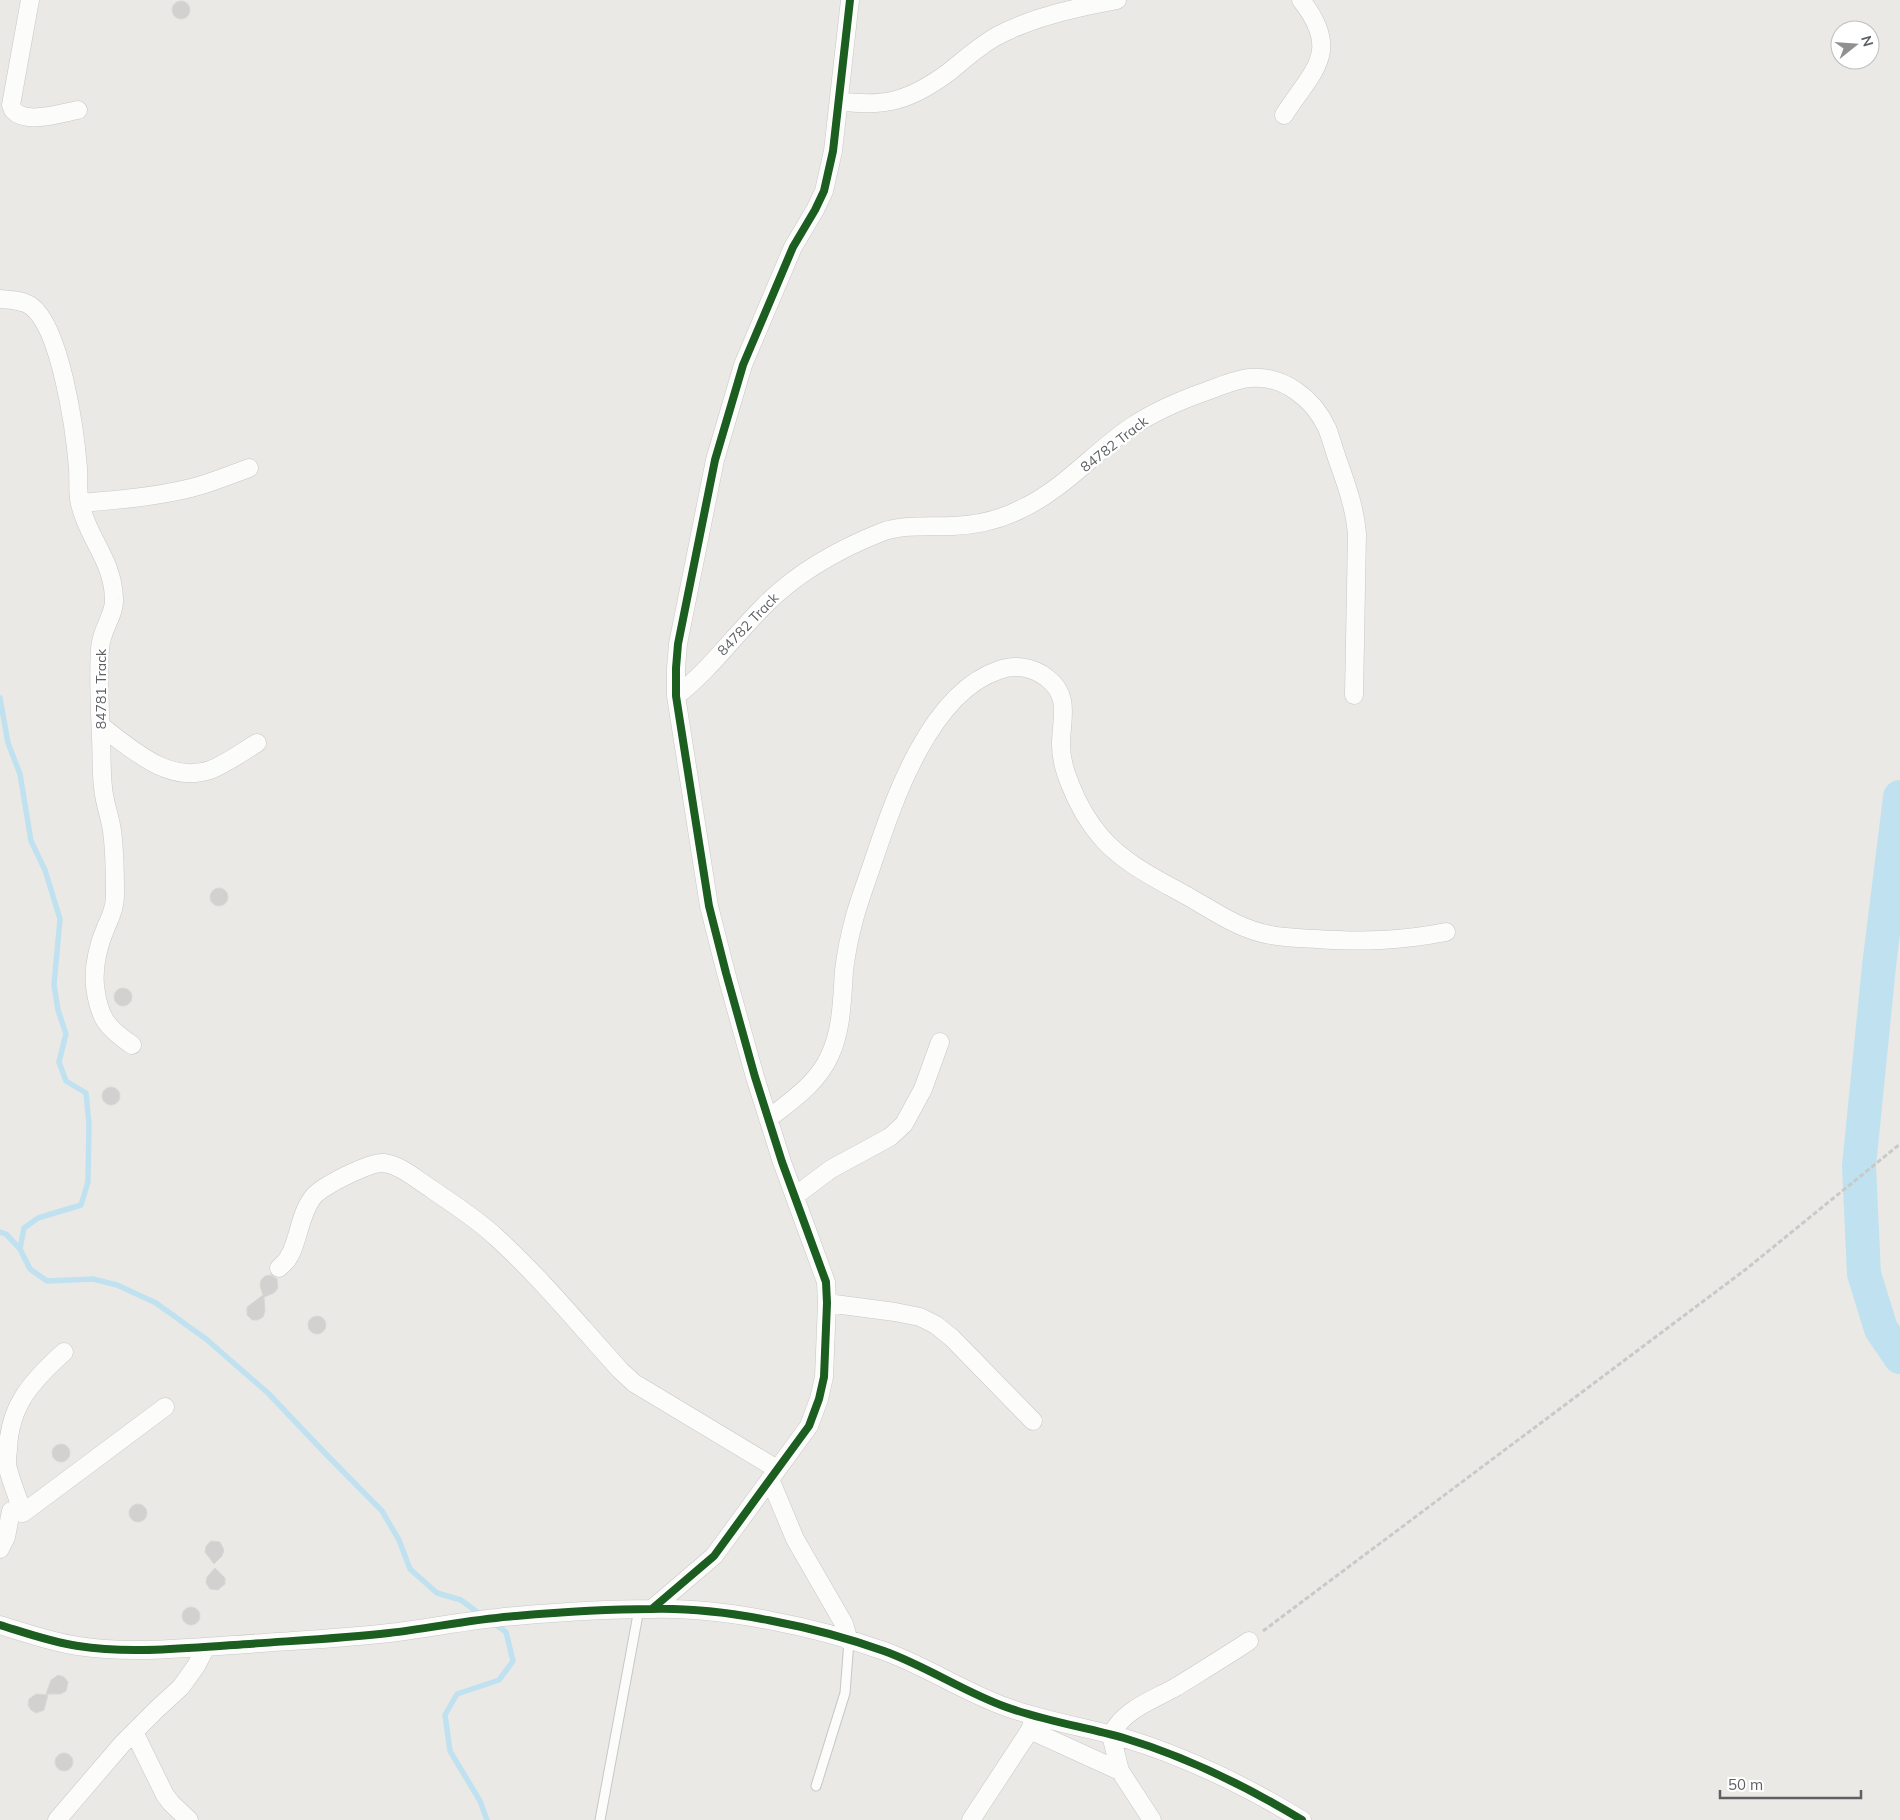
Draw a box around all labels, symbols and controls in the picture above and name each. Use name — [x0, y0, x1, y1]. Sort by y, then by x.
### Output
north arrow — [1830, 20, 1880, 70]
text: N — [1857, 34, 1878, 49]
street label: 84782 Track — [1077, 412, 1152, 476]
street label: 84782 Track — [714, 588, 783, 659]
street label: 84781 Track — [92, 648, 110, 729]
scale bar — [1720, 1768, 1861, 1800]
text: 50 m — [1728, 1775, 1763, 1794]

